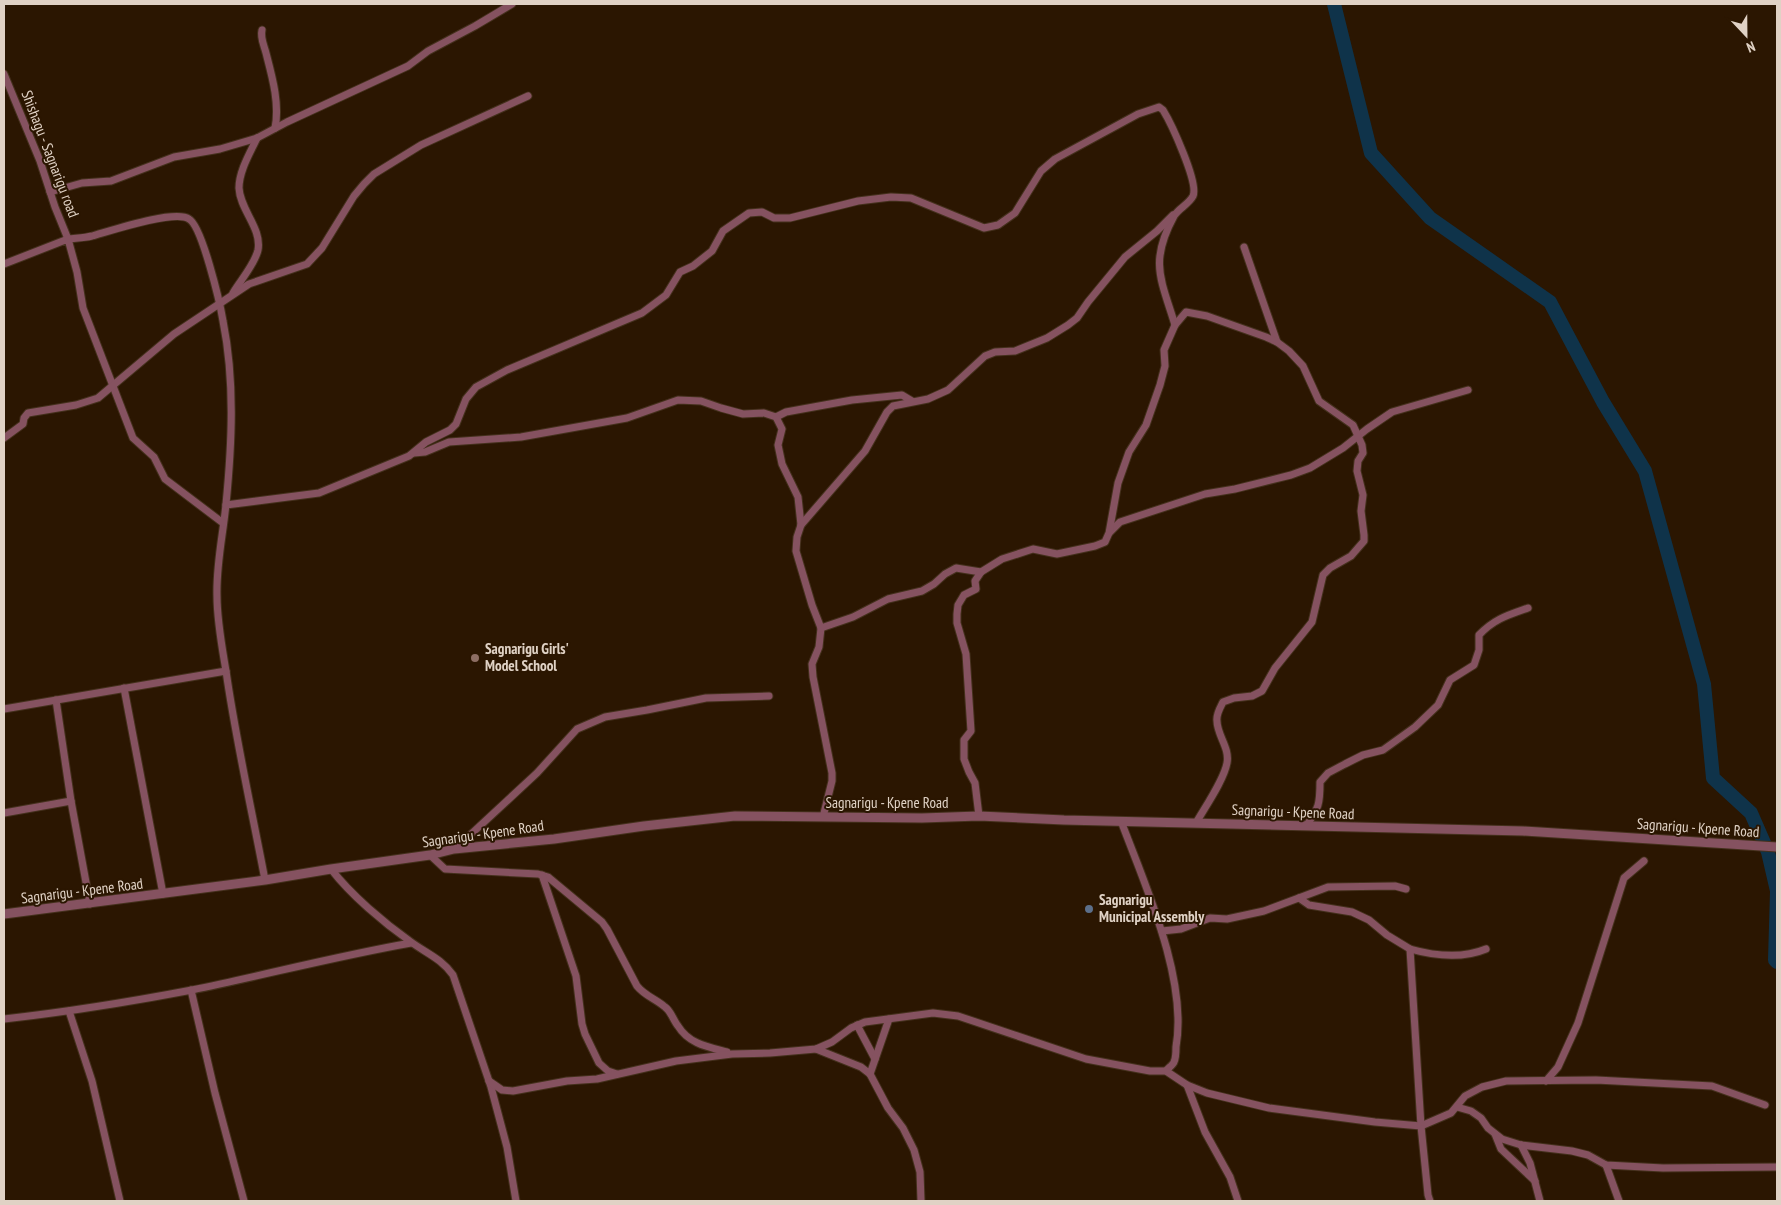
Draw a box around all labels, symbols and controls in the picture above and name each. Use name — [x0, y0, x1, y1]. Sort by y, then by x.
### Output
north arrow — [1721, 10, 1771, 60]
text: N — [1744, 37, 1758, 57]
street label: Shishagu - Sagnarigu road — [17, 88, 83, 220]
place label: Sagnarigu Girls' Model School — [485, 639, 569, 675]
marker: Sagnarigu Girls' Model School — [469, 652, 481, 664]
street label: Sagnarigu - Kpene Road — [826, 793, 948, 812]
street label: Sagnarigu - Kpene Road — [1231, 800, 1355, 823]
street label: Sagnarigu - Kpene Road — [1636, 814, 1760, 841]
street label: Sagnarigu - Kpene Road — [421, 816, 545, 851]
street label: Sagnarigu - Kpene Road — [20, 874, 144, 907]
place label: Sagnarigu Municipal Assembly — [1099, 890, 1205, 926]
marker: Sagnarigu Municipal Assembly — [1083, 903, 1095, 915]

